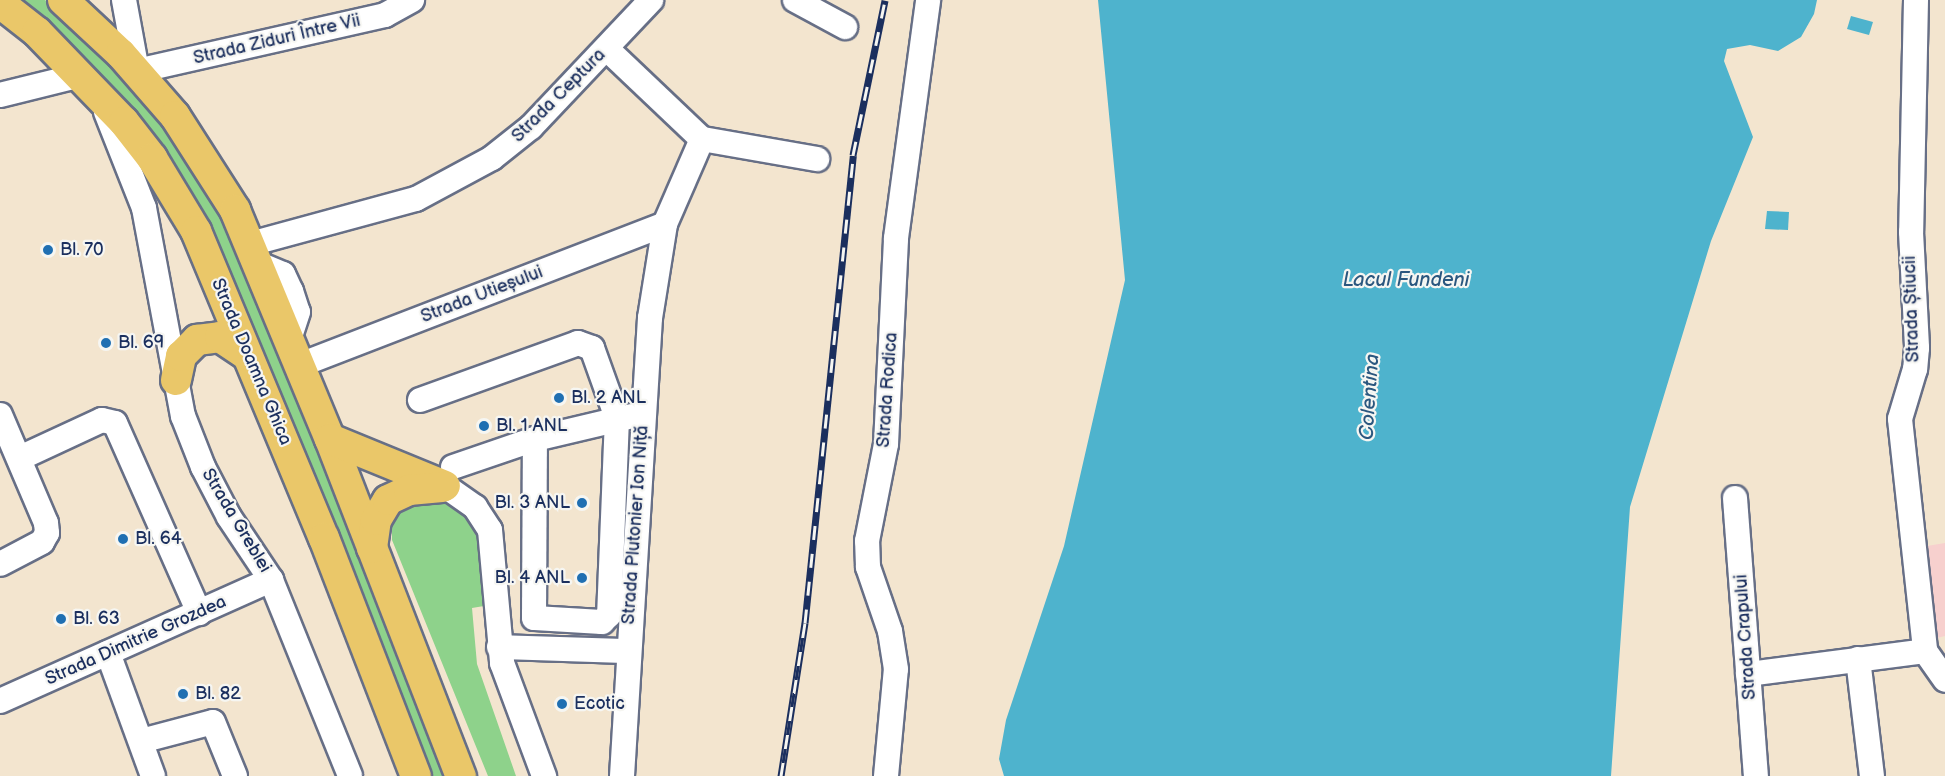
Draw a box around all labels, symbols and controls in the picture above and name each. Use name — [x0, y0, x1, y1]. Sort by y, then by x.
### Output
street label: Strada Ziduri Între Vii — [191, 10, 363, 70]
street label: Strada Ceptura — [508, 45, 610, 147]
place label: Bl. 70 — [60, 239, 104, 261]
marker: Bl. 70 — [41, 243, 55, 257]
street label: Strada Știucii — [1899, 255, 1925, 363]
street label: Strada Utieșului — [418, 262, 546, 328]
water label: Lacul Fundeni — [1343, 268, 1469, 292]
street label: Strada Doamna Ghica — [206, 275, 296, 449]
place label: Bl. 69 — [118, 332, 164, 354]
street label: Strada Rodica — [873, 332, 903, 448]
marker: Bl. 69 — [99, 336, 113, 350]
water label: Colentina — [1355, 353, 1385, 441]
place label: Bl. 2 ANL — [571, 387, 646, 409]
marker: Bl. 2 ANL — [552, 391, 566, 405]
place label: Bl. 1 ANL — [496, 415, 567, 437]
marker: Bl. 1 ANL — [477, 419, 491, 433]
street label: Strada Plutonier Ion Niță — [618, 425, 654, 625]
street label: Strada Greblei — [197, 465, 275, 577]
place label: Bl. 3 ANL — [494, 492, 570, 514]
marker: Bl. 3 ANL — [575, 496, 589, 510]
place label: Bl. 64 — [135, 528, 182, 550]
marker: Bl. 64 — [116, 532, 130, 546]
place label: Bl. 4 ANL — [495, 567, 570, 589]
marker: Bl. 4 ANL — [575, 571, 589, 585]
street label: Strada Crapului — [1731, 574, 1761, 700]
street label: Strada Dimitrie Grozdea — [42, 591, 230, 691]
place label: Bl. 63 — [73, 608, 120, 630]
marker: Bl. 63 — [54, 612, 68, 626]
place label: Bl. 82 — [195, 683, 241, 705]
marker: Bl. 82 — [176, 687, 190, 701]
place label: Ecotic — [574, 693, 625, 715]
marker: Ecotic — [555, 697, 569, 711]

